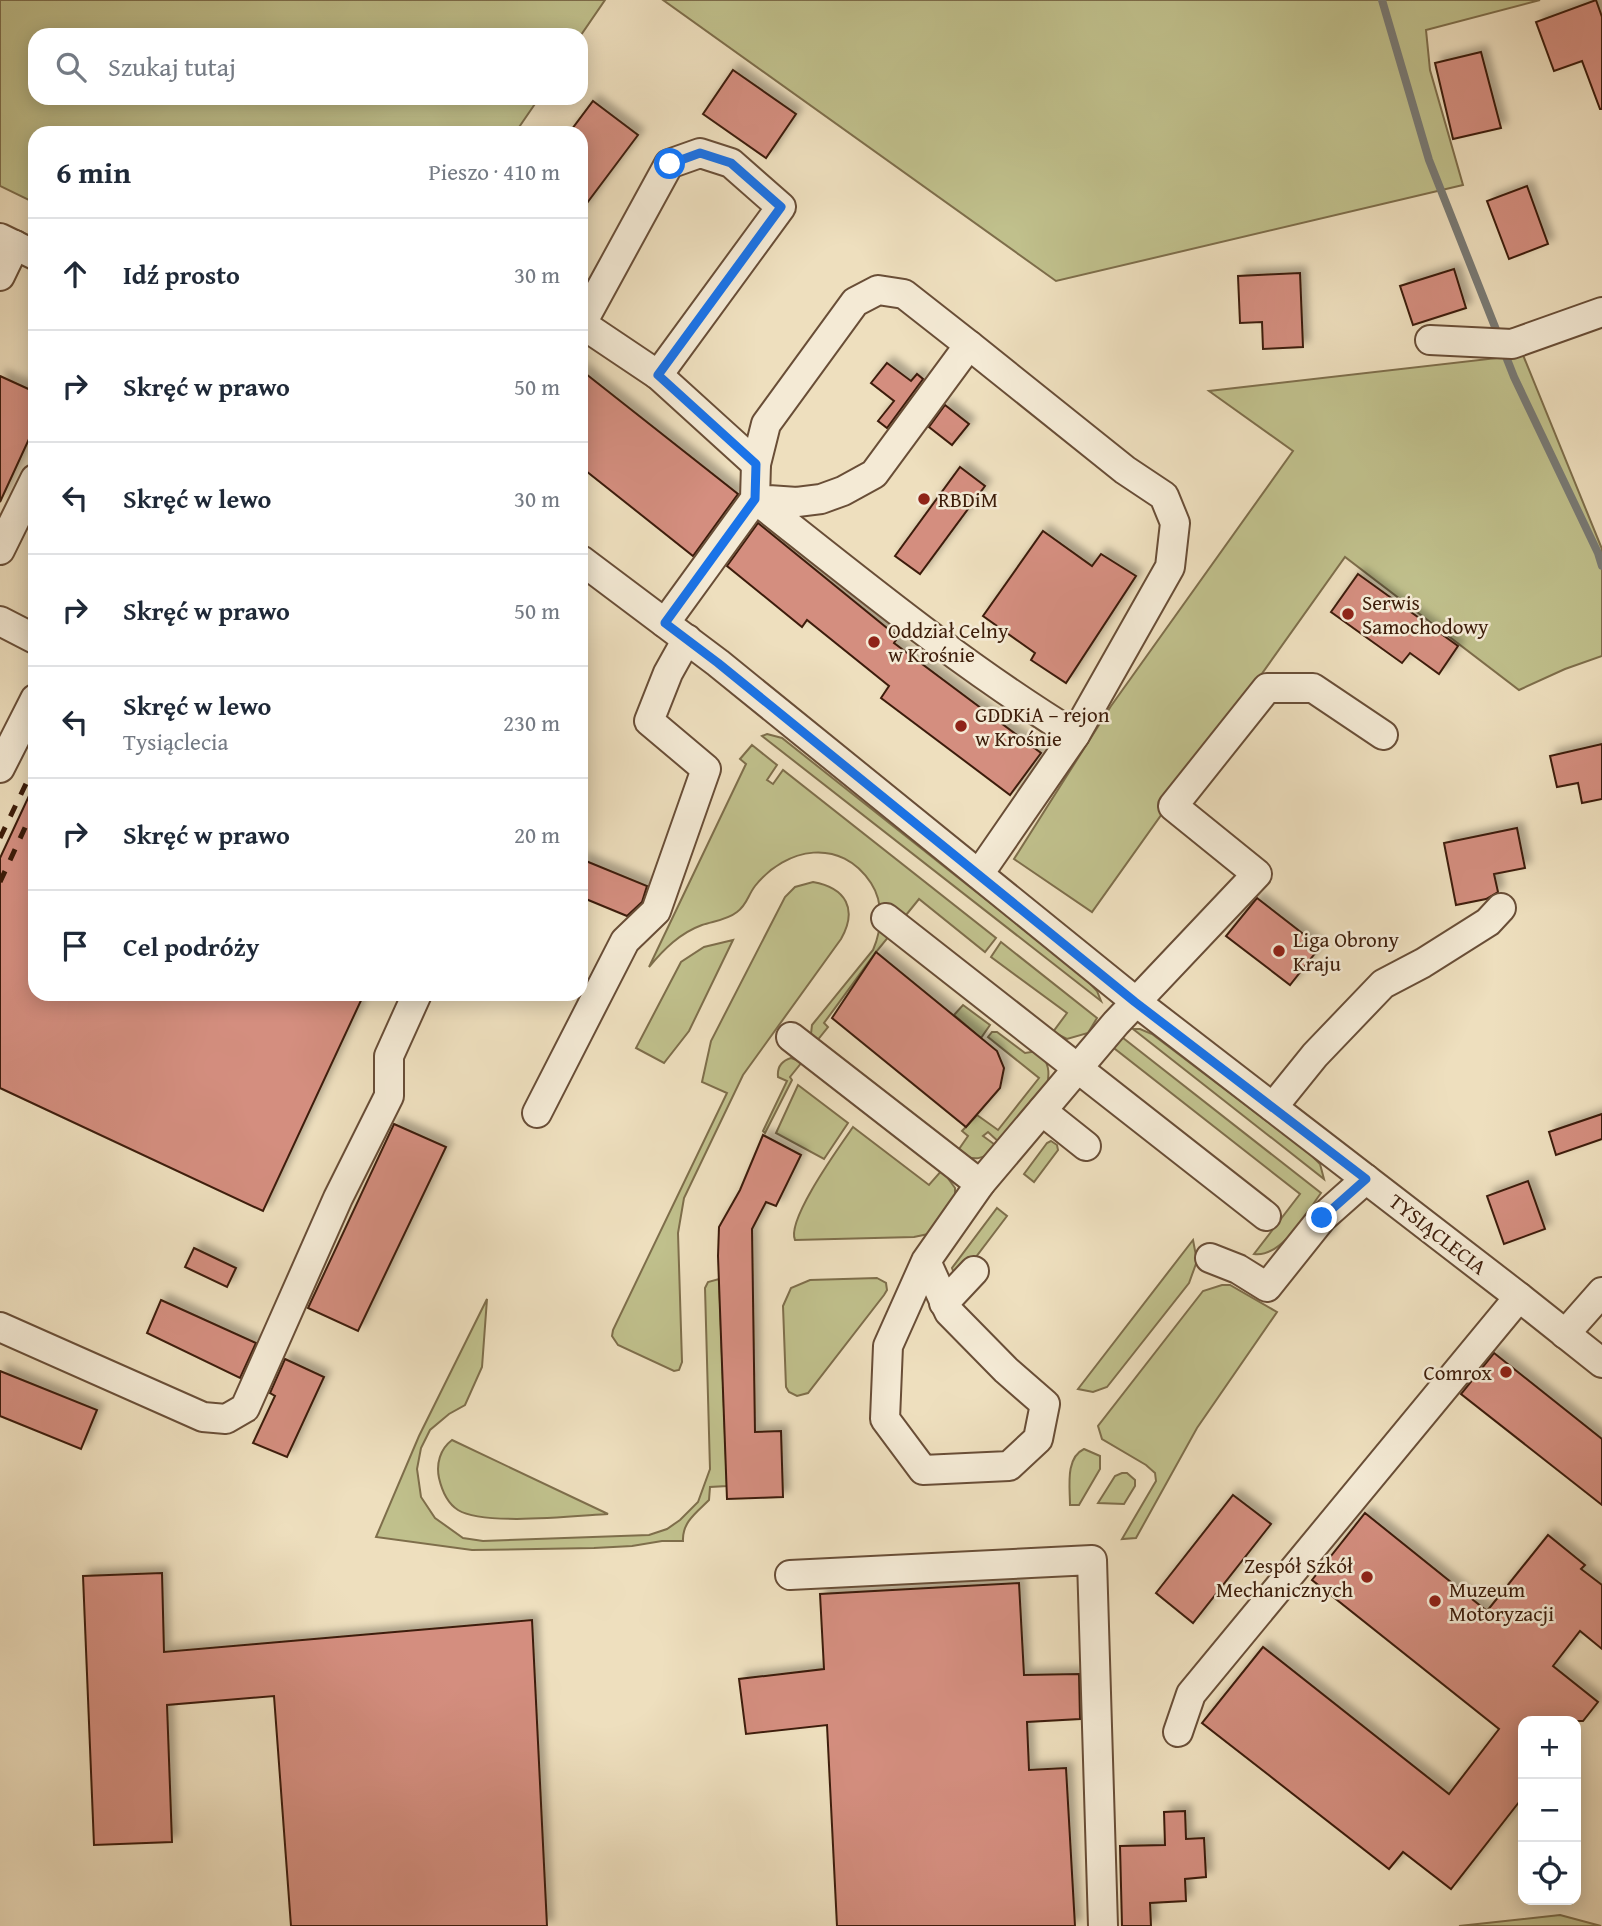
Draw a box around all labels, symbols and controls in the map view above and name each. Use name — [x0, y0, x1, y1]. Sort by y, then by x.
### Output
search box — [28, 28, 588, 105]
text: Szukaj tutaj — [108, 47, 236, 86]
icon: search — [52, 48, 90, 86]
route start — [654, 148, 685, 179]
text: 6 min — [56, 150, 131, 194]
text: Pieszo · 410 m — [428, 155, 560, 188]
icon: ahead — [56, 255, 94, 293]
text: Idź prosto — [123, 255, 240, 294]
text: 30 m — [514, 258, 560, 291]
icon: right — [56, 367, 94, 405]
text: Skręć w prawo — [123, 367, 290, 406]
text: 50 m — [514, 370, 560, 403]
icon: left — [56, 479, 94, 517]
text: Skręć w lewo — [123, 479, 271, 518]
text: 30 m — [514, 482, 560, 515]
place label: RBDiM — [938, 484, 998, 515]
marker: RBDiM — [916, 491, 932, 507]
place label: Serwis Samochodowy — [1362, 587, 1489, 642]
icon: right — [56, 591, 94, 629]
text: Skręć w prawo — [123, 591, 290, 630]
text: 50 m — [514, 594, 560, 627]
marker: Serwis Samochodowy — [1340, 606, 1356, 622]
place label: Oddział Celny w Krośnie — [888, 615, 1009, 670]
marker: Oddział Celny w Krośnie — [866, 634, 882, 650]
text: Skręć w lewo — [123, 686, 271, 725]
place label: GDDKiA – rejon w Krośnie — [975, 699, 1110, 754]
icon: left — [56, 703, 94, 741]
text: 230 m — [503, 706, 560, 739]
marker: GDDKiA – rejon w Krośnie — [953, 718, 969, 734]
text: Tysiąclecia — [123, 725, 228, 758]
icon: right — [56, 815, 94, 853]
text: Skręć w prawo — [123, 815, 290, 854]
text: 20 m — [514, 818, 560, 851]
place label: Liga Obrony Kraju — [1293, 924, 1400, 979]
icon: arrive — [56, 927, 94, 965]
text: Cel podróży — [123, 927, 259, 966]
marker: Liga Obrony Kraju — [1271, 943, 1287, 959]
street label: TYSIĄCLECIA — [1383, 1186, 1494, 1282]
route end — [1306, 1202, 1337, 1233]
place label: Comrox — [1423, 1357, 1492, 1388]
marker: Comrox — [1498, 1364, 1514, 1380]
place label: Zespół Szkół Mechanicznych — [1216, 1550, 1353, 1605]
marker: Zespół Szkół Mechanicznych — [1359, 1569, 1375, 1585]
place label: Muzeum Motoryzacji — [1449, 1574, 1554, 1629]
marker: Muzeum Motoryzacji — [1427, 1593, 1443, 1609]
map controls — [1518, 1716, 1581, 1905]
button: + — [1518, 1716, 1581, 1779]
button: − — [1518, 1779, 1581, 1842]
button: locate — [1518, 1842, 1581, 1905]

